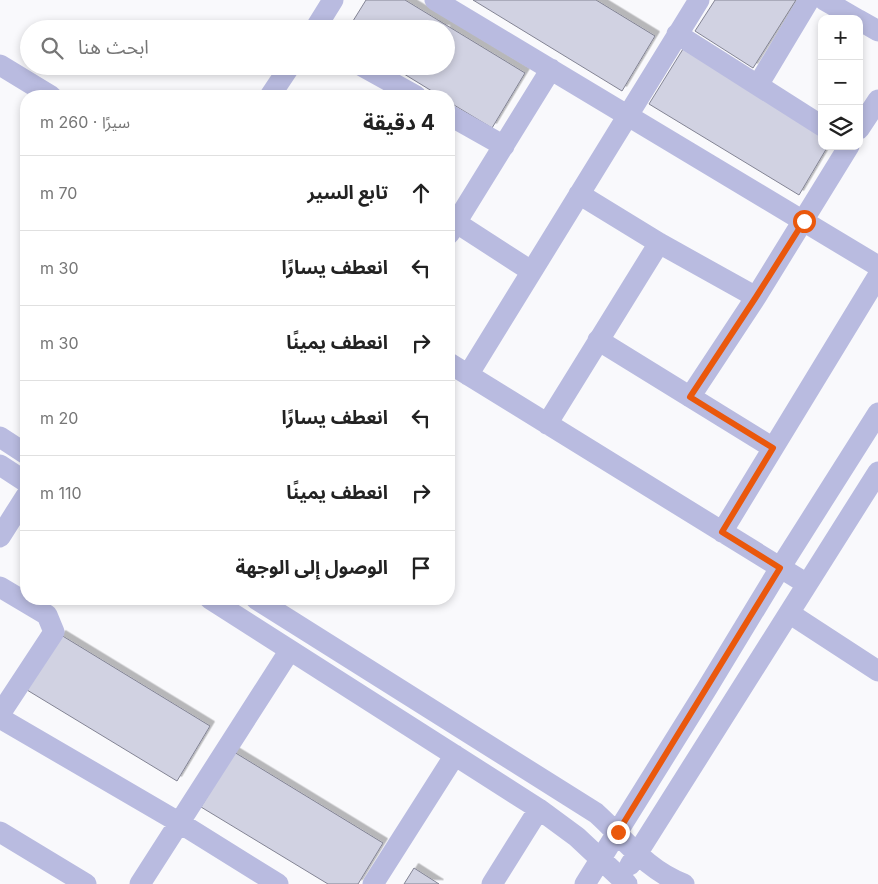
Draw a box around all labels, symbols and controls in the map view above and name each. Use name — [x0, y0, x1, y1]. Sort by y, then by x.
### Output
map controls — [818, 15, 863, 150]
button: + — [818, 15, 863, 60]
search box — [20, 20, 455, 75]
icon: search — [38, 34, 66, 62]
text: ابحث هنا — [78, 36, 149, 59]
button: − — [818, 60, 863, 105]
button: layers — [818, 105, 863, 150]
text: 4 دقيقة — [363, 110, 435, 135]
text: سيرًا · 260 m — [40, 112, 130, 132]
icon: ahead — [407, 179, 435, 207]
text: تابع السير — [307, 181, 388, 204]
text: 70 m — [40, 183, 77, 203]
route start — [793, 210, 816, 233]
icon: left — [407, 254, 435, 282]
text: انعطف يسارًا — [281, 256, 388, 279]
text: 30 m — [40, 258, 79, 278]
icon: right — [407, 329, 435, 357]
text: انعطف يمينًا — [286, 331, 388, 354]
text: 30 m — [40, 333, 79, 353]
icon: left — [407, 404, 435, 432]
text: انعطف يسارًا — [281, 406, 388, 429]
text: 20 m — [40, 408, 78, 428]
icon: right — [407, 479, 435, 507]
text: انعطف يمينًا — [286, 481, 388, 504]
text: 110 m — [40, 483, 82, 503]
icon: arrive — [407, 554, 435, 582]
text: الوصول إلى الوجهة — [236, 556, 388, 579]
route end — [607, 821, 630, 844]

